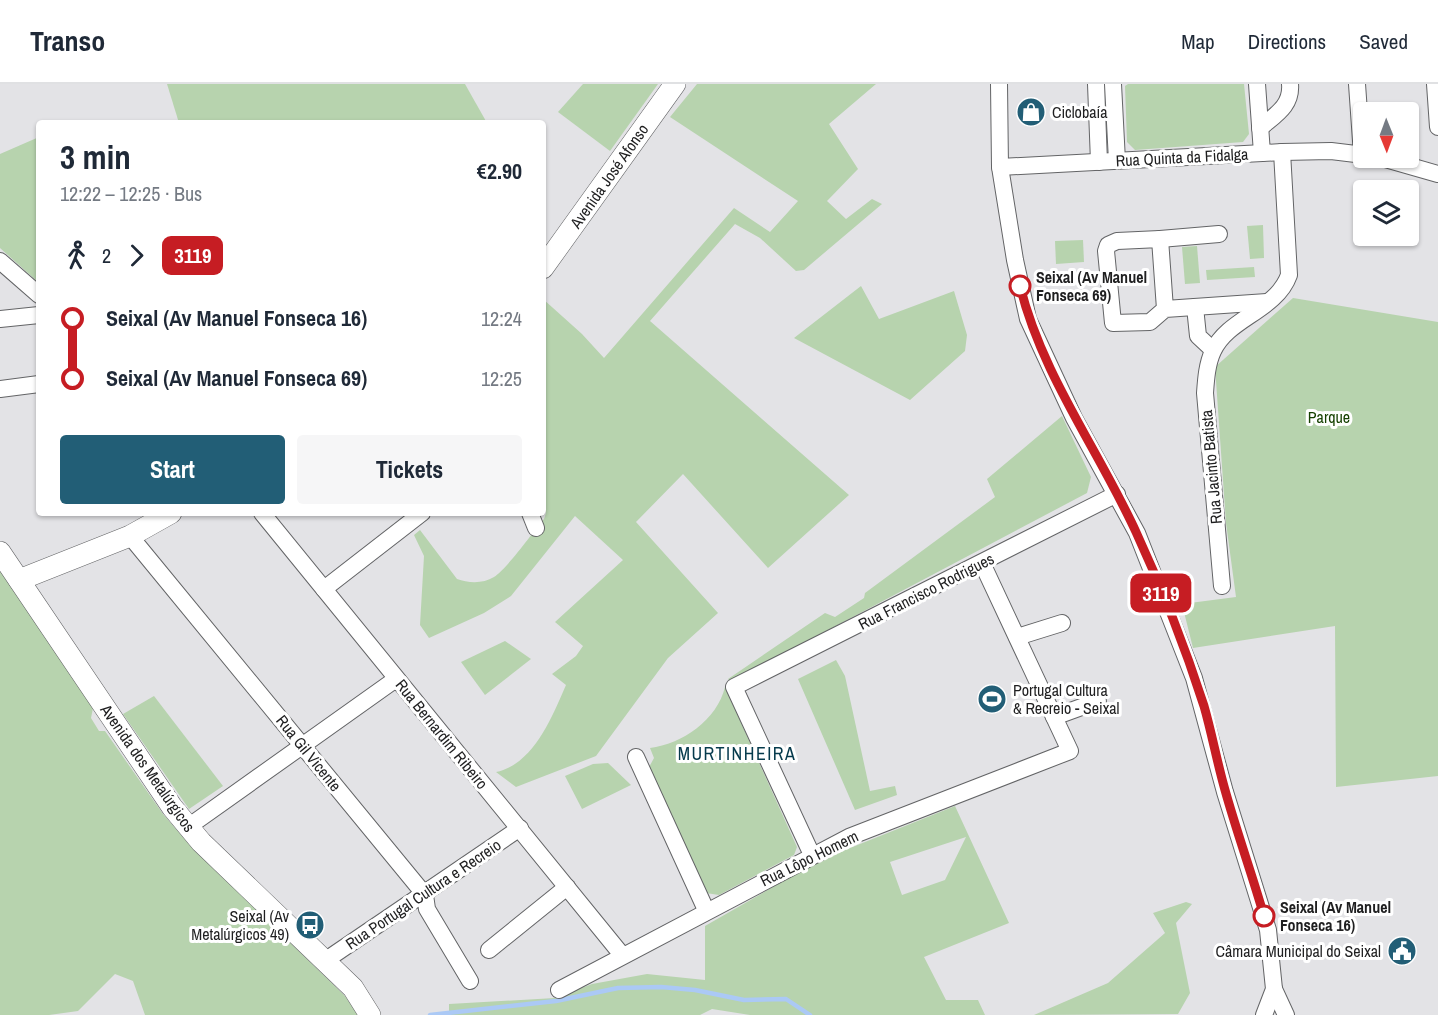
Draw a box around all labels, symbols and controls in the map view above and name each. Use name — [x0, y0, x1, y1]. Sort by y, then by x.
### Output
text: Transo — [30, 22, 105, 60]
text: Map — [1181, 27, 1215, 56]
text: Directions — [1248, 27, 1326, 56]
text: Saved — [1359, 27, 1408, 56]
shop icon: Ciclobaía — [1015, 96, 1047, 128]
place label: Ciclobaía — [1052, 101, 1108, 123]
north arrow — [1353, 102, 1419, 168]
map controls — [1353, 102, 1419, 246]
street label: Avenida José Afonso — [564, 119, 653, 234]
text: 3 min — [60, 135, 131, 179]
street label: Rua Quinta da Fidalga — [1115, 143, 1250, 171]
text: €2.90 — [477, 156, 522, 186]
text: 12:22 – 12:25 · Bus — [60, 180, 202, 207]
button: layers — [1353, 180, 1419, 246]
icon: walk — [60, 239, 93, 272]
icon: forward — [120, 239, 153, 272]
text: 3119 — [174, 241, 211, 270]
text: 2 — [102, 242, 111, 269]
place label: Seixal (Av Manuel Fonseca 69) — [1036, 266, 1147, 306]
marker: Seixal (Av Manuel Fonseca 69) — [1009, 275, 1031, 297]
text: Seixal (Av Manuel Fonseca 16) — [106, 303, 367, 333]
text: 12:24 — [481, 305, 522, 332]
text: Seixal (Av Manuel Fonseca 69) — [106, 363, 367, 393]
text: 12:25 — [481, 365, 522, 392]
park label: Parque — [1308, 406, 1350, 428]
street label: Rua Jacinto Batista — [1195, 408, 1227, 525]
button: Start — [60, 435, 285, 504]
button: Tickets — [297, 435, 522, 504]
street label: Rua Francisco Rodrigues — [854, 547, 998, 635]
line badge: 3119 — [1119, 574, 1203, 612]
text: 3119 — [1142, 579, 1180, 608]
street label: Rua Bernardim Ribeiro — [391, 674, 493, 794]
place label: Portugal Cultura & Recreio - Seixal — [1013, 679, 1120, 719]
sports icon: Portugal Cultura & Recreio - Seixal — [976, 683, 1008, 715]
street label: Avenida dos Metalúrgicos — [95, 699, 200, 836]
street label: Rua Gil Vicente — [271, 710, 347, 796]
district label: MURTINHEIRA — [678, 741, 796, 766]
street label: Rua Lôpo Homem — [756, 825, 862, 891]
street label: Rua Portugal Cultura e Recreio — [341, 834, 505, 954]
place label: Seixal (Av Manuel Fonseca 16) — [1280, 896, 1391, 936]
place label: Seixal (Av Metalúrgicos 49) — [191, 905, 289, 945]
marker: Seixal (Av Manuel Fonseca 16) — [1253, 905, 1275, 927]
bus stop icon: Seixal (Av Metalúrgicos 49) — [294, 909, 326, 941]
public building icon: Câmara Municipal do Seixal — [1386, 935, 1418, 967]
place label: Câmara Municipal do Seixal — [1215, 940, 1381, 962]

